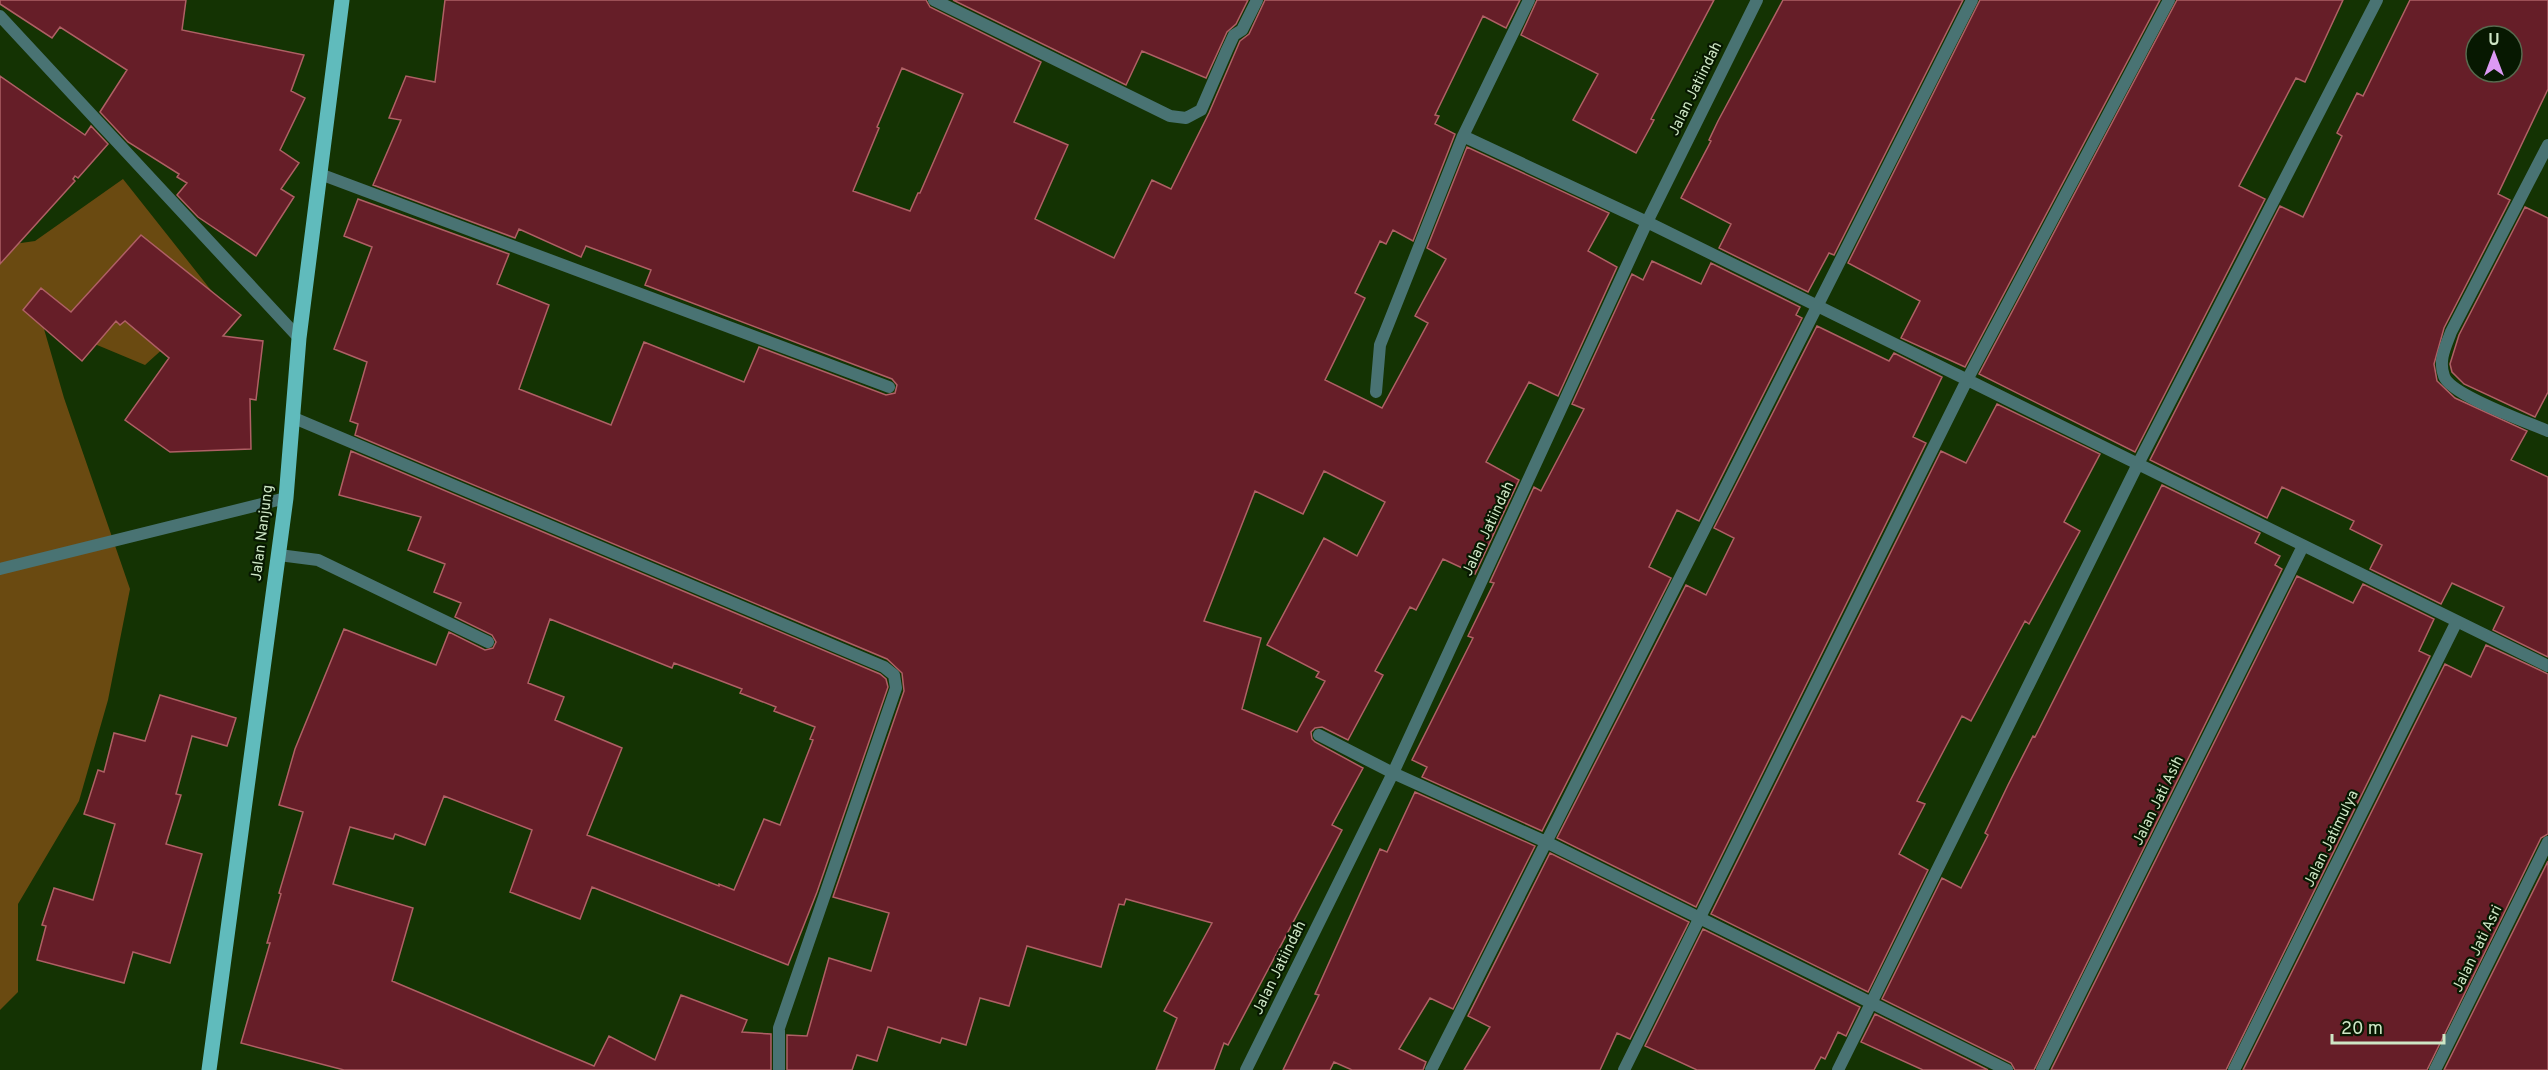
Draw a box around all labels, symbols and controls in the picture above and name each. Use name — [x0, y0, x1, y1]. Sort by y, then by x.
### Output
north arrow — [2464, 24, 2524, 84]
text: U — [2488, 31, 2500, 51]
street label: Jalan Jatiindah — [1665, 39, 1727, 139]
street label: Jalan Jatiindah — [1459, 479, 1519, 579]
street label: Jalan Nanjung — [248, 484, 278, 582]
street label: Jalan Jati Asih — [2129, 753, 2189, 849]
street label: Jalan Jatimulya — [2300, 787, 2364, 891]
street label: Jalan Jati Asri — [2449, 902, 2507, 996]
street label: Jalan Jatiindah — [1249, 918, 1311, 1018]
scale bar — [2332, 1007, 2444, 1045]
text: 20 m — [2341, 1018, 2383, 1041]

